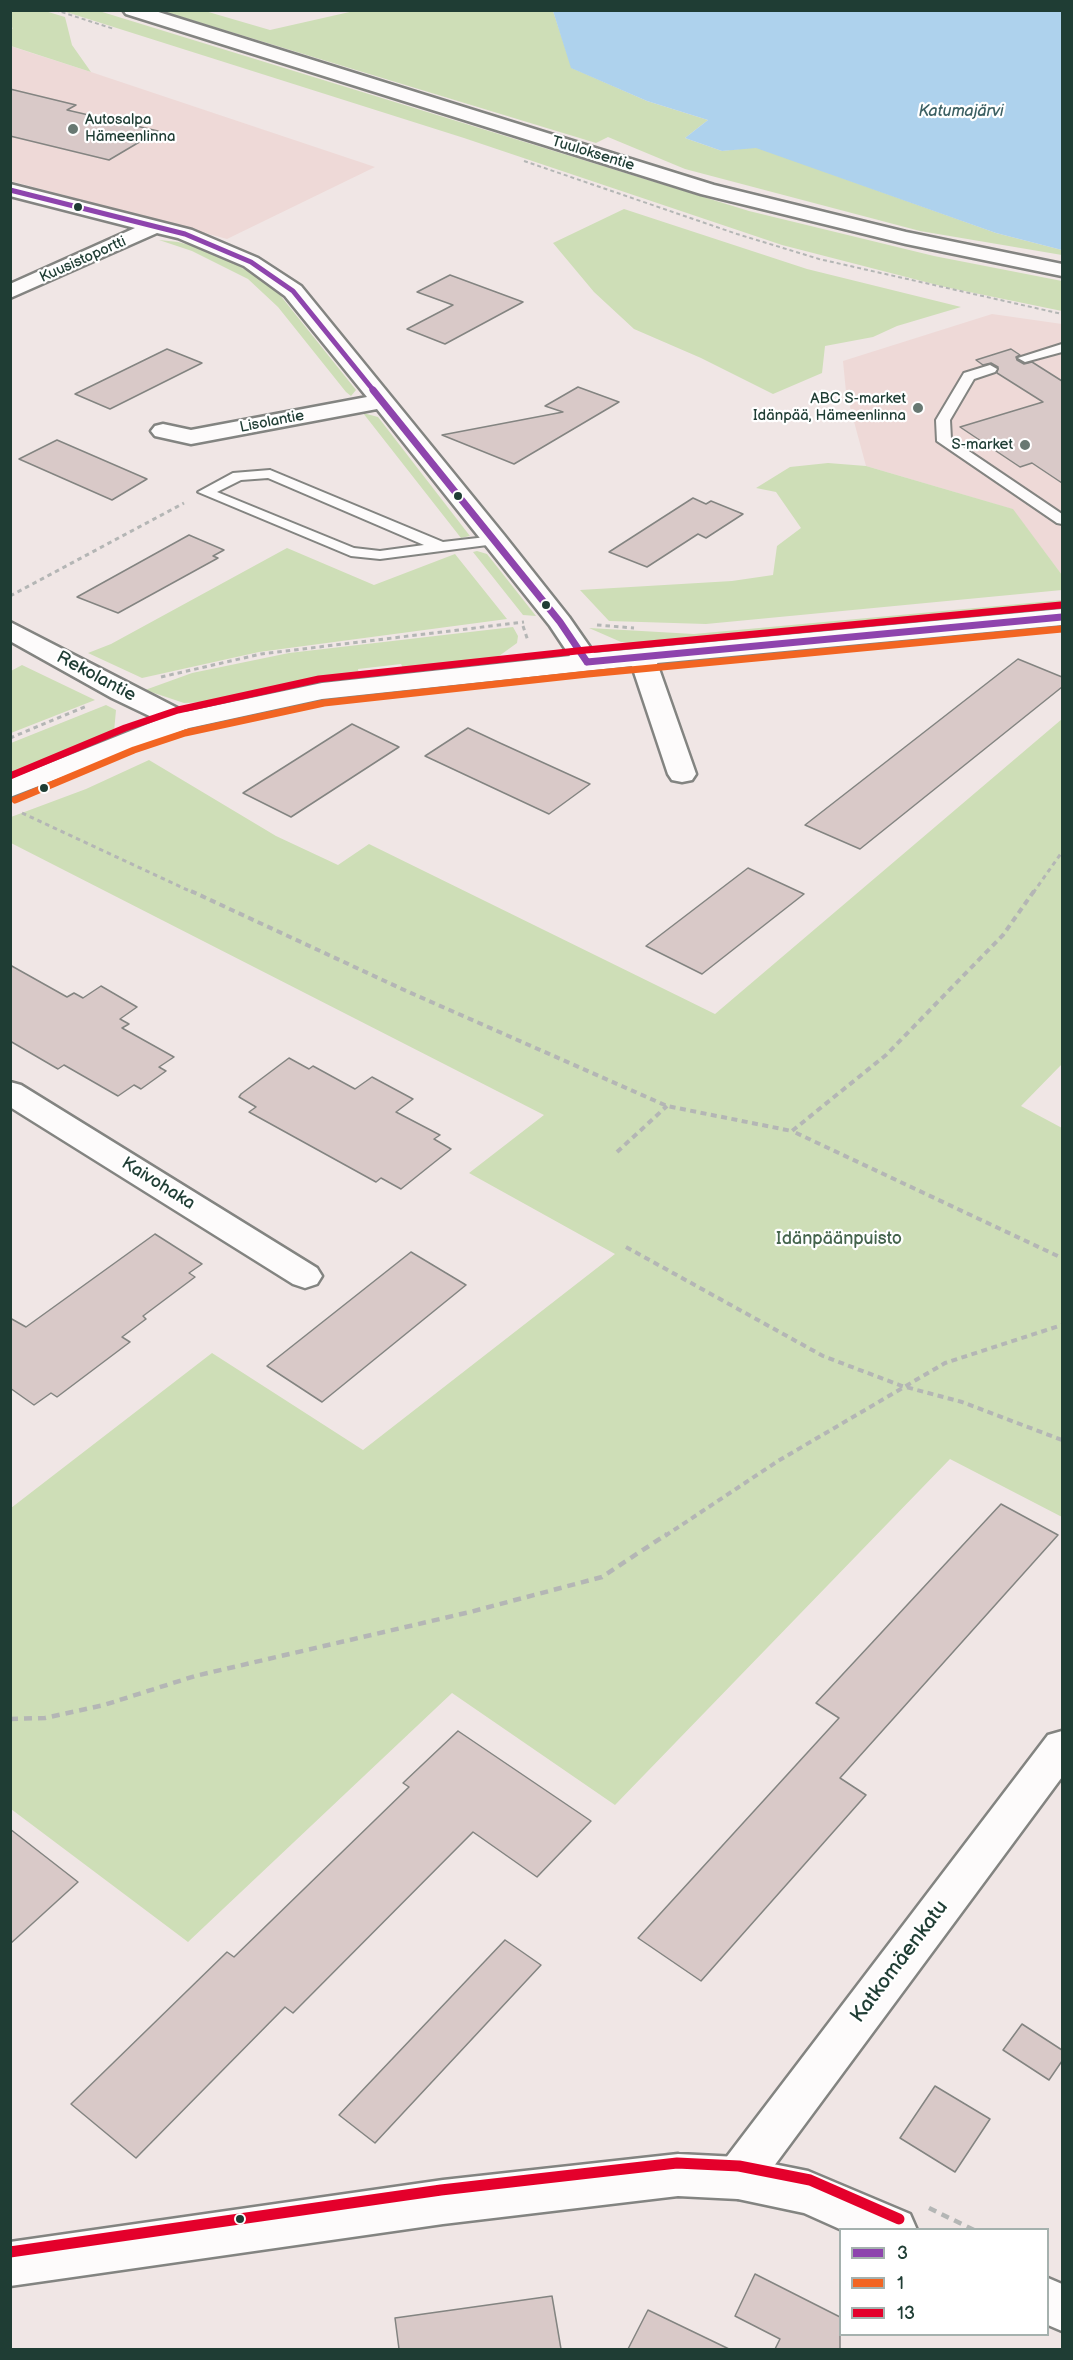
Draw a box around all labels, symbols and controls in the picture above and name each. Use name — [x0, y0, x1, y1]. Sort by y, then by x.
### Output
water label: Katumajärvi — [918, 102, 1004, 122]
place label: Autosalpa Hämeenlinna — [85, 111, 175, 146]
marker: Autosalpa Hämeenlinna — [66, 122, 80, 136]
street label: Tuuloksentie — [549, 133, 637, 175]
unlabelled marker — [72, 201, 84, 213]
street label: Kuusistoportti — [37, 233, 129, 287]
place label: ABC S-market Idänpää, Hämeenlinna — [753, 390, 906, 425]
marker: ABC S-market Idänpää, Hämeenlinna — [911, 401, 925, 415]
street label: Lisolantie — [238, 407, 306, 437]
place label: S-market — [952, 436, 1013, 454]
marker: S-market — [1018, 438, 1032, 452]
unlabelled marker — [452, 490, 464, 502]
unlabelled marker — [540, 599, 552, 611]
street label: Rekolantie — [53, 647, 139, 707]
unlabelled marker — [38, 782, 50, 794]
street label: Kaivohaka — [117, 1153, 199, 1215]
park label: Idänpäänpuisto — [776, 1228, 902, 1250]
street label: Katkomäenkatu — [846, 1896, 954, 2028]
unlabelled marker — [234, 2213, 246, 2225]
legend — [839, 2228, 1049, 2336]
text: 3 — [897, 2243, 908, 2264]
text: 1 — [897, 2273, 904, 2294]
text: 13 — [897, 2303, 915, 2324]

